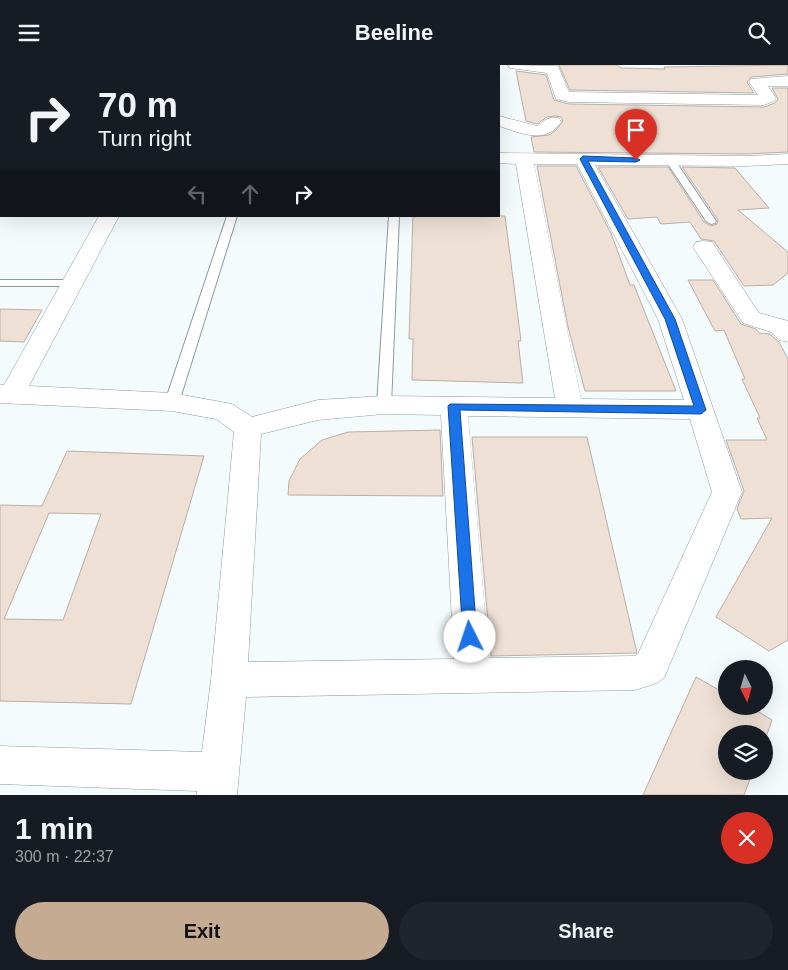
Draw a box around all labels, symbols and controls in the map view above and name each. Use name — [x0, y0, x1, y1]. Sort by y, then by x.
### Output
icon: menu — [15, 19, 43, 47]
icon: search — [745, 19, 773, 47]
text: Beeline — [355, 20, 433, 45]
icon: right — [15, 85, 80, 150]
text: 70 m — [98, 85, 178, 124]
pin — [615, 109, 657, 160]
icon: arrive — [622, 116, 650, 144]
text: Turn right — [98, 126, 191, 151]
icon: left — [183, 180, 211, 208]
icon: ahead — [236, 180, 264, 208]
icon: right — [289, 180, 317, 208]
position arrow — [443, 610, 495, 662]
north arrow — [718, 660, 772, 715]
map controls — [718, 660, 773, 780]
button: layers — [718, 725, 773, 780]
text: 1 min — [15, 812, 93, 845]
button: close — [721, 812, 773, 864]
text: 300 m · 22:37 — [15, 848, 114, 865]
button: Exit — [15, 902, 389, 960]
button: Share — [399, 902, 773, 960]

